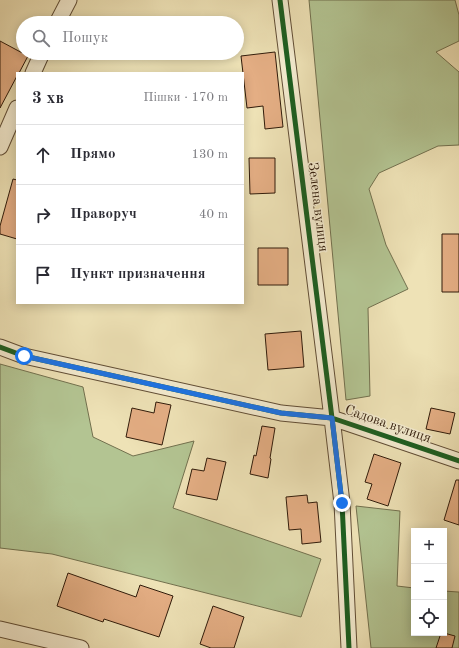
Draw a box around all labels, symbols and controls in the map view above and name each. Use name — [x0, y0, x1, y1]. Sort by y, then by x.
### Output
search box — [16, 16, 244, 60]
icon: search — [30, 27, 52, 49]
text: Пошук — [62, 31, 108, 46]
text: 3 хв — [32, 90, 64, 107]
text: Пішки · 170 m — [143, 91, 228, 104]
icon: ahead — [32, 144, 54, 166]
text: Прямо — [70, 147, 116, 162]
text: 130 m — [191, 148, 228, 161]
street label: Зелена вулиця — [306, 161, 330, 253]
icon: right — [32, 204, 54, 226]
text: Праворуч — [70, 207, 137, 222]
text: 40 m — [199, 208, 228, 221]
icon: arrive — [32, 264, 54, 286]
text: Пункт призначення — [70, 267, 206, 282]
route start — [15, 347, 33, 365]
street label: Садова вулиця — [343, 403, 433, 445]
route end — [333, 494, 351, 512]
map controls — [411, 528, 447, 636]
button: + — [411, 528, 447, 564]
button: − — [411, 564, 447, 600]
button: locate — [411, 600, 447, 636]

